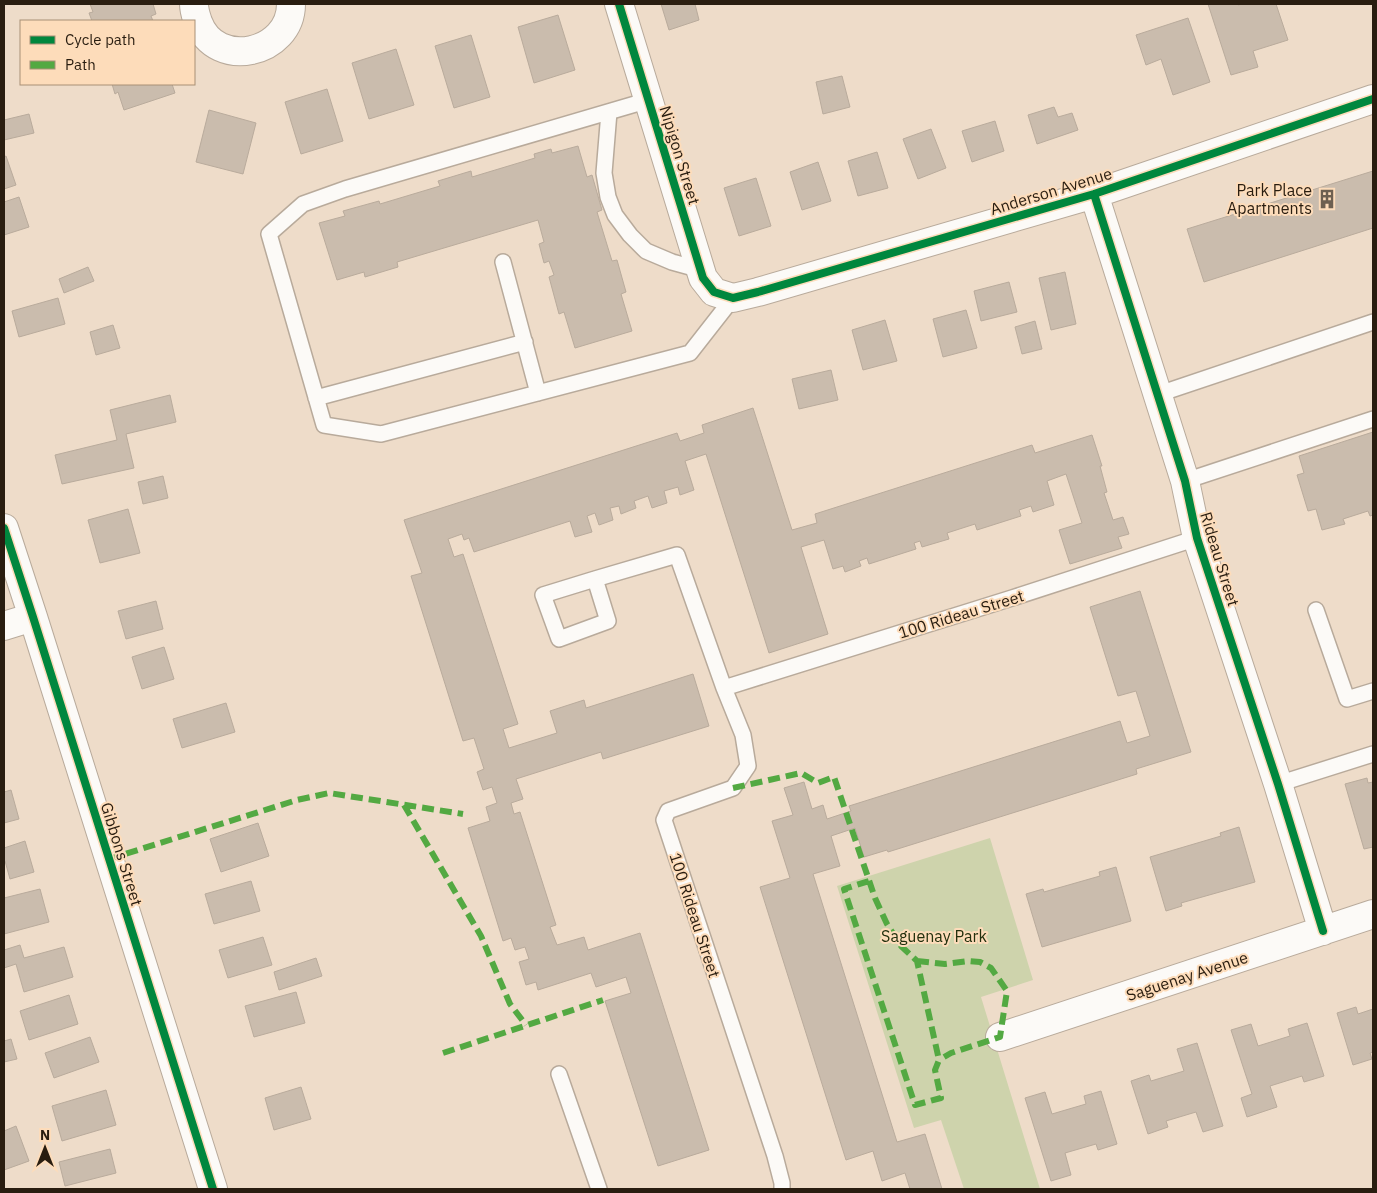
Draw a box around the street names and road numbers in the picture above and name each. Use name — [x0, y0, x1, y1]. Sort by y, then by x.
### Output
street label: Nipigon Street — [655, 103, 705, 207]
street label: Anderson Avenue — [988, 163, 1115, 219]
street label: Rideau Street — [1196, 509, 1244, 609]
street label: 100 Rideau Street — [896, 585, 1026, 643]
street label: Gibbons Street — [97, 800, 147, 908]
street label: 100 Rideau Street — [665, 850, 725, 980]
street label: Saguenay Avenue — [1124, 947, 1251, 1005]

